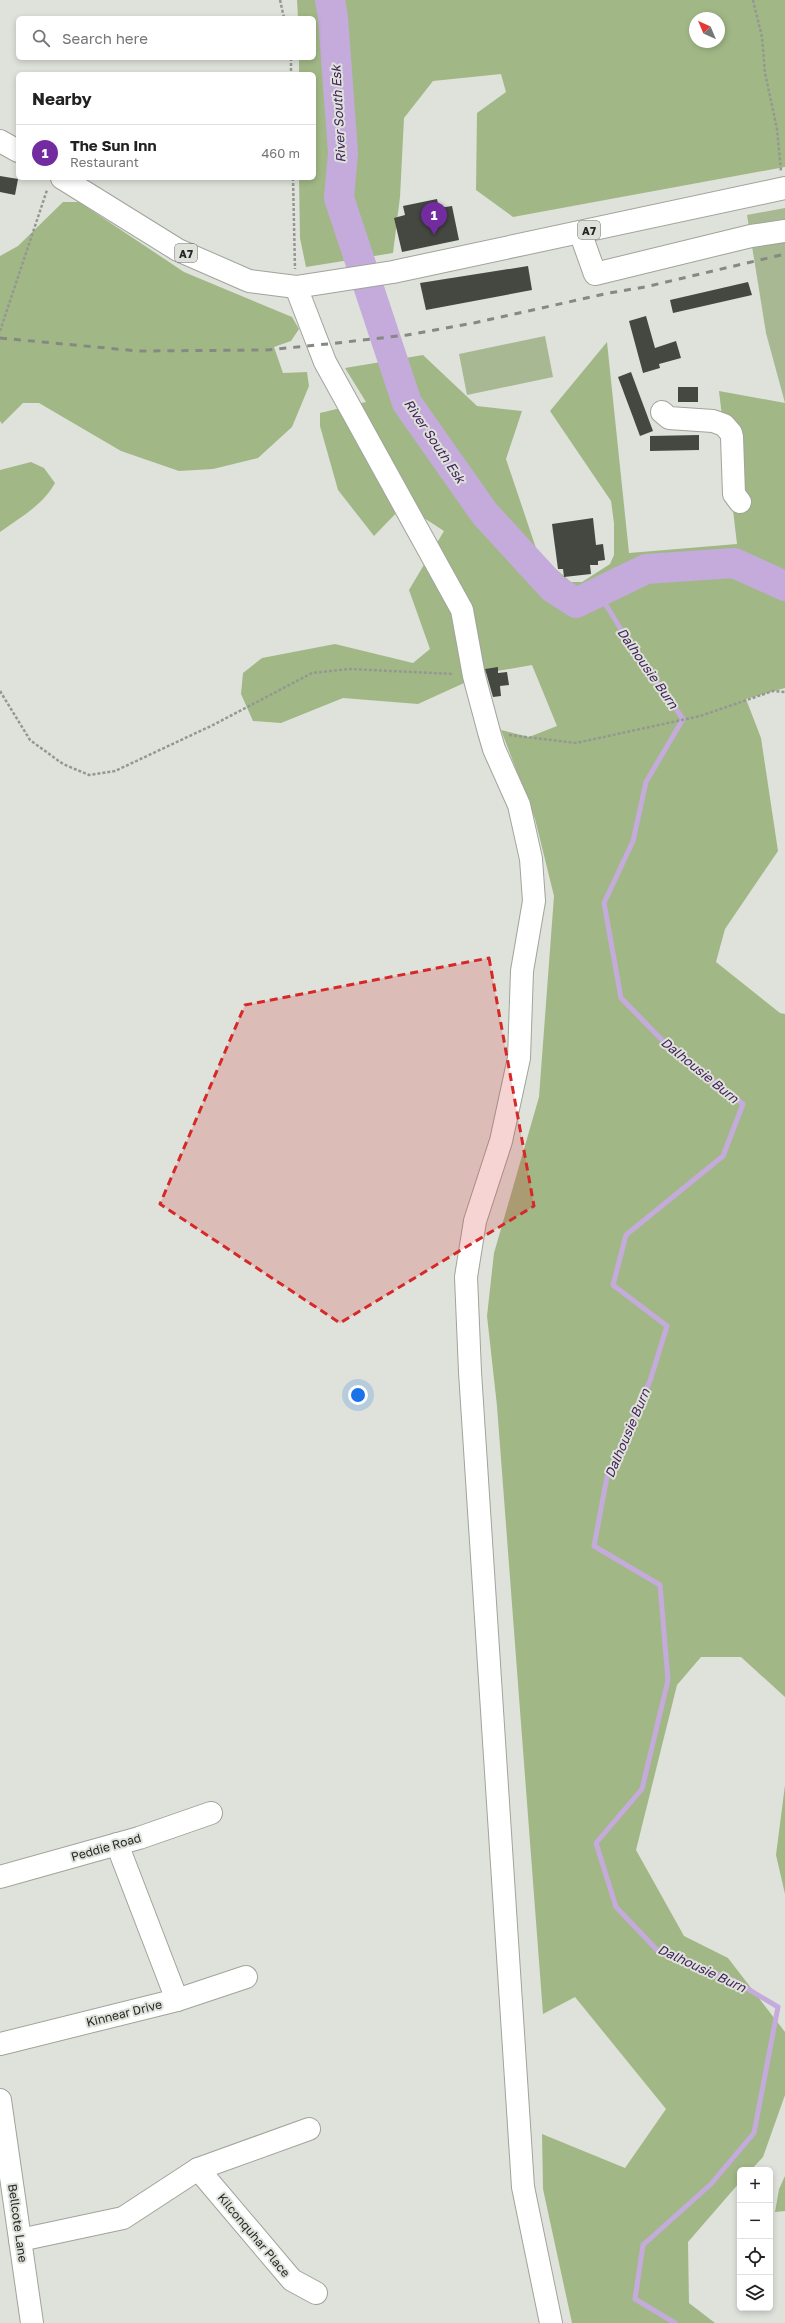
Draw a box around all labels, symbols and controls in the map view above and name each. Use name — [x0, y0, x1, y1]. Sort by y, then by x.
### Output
north arrow — [689, 12, 725, 48]
search box — [16, 16, 316, 60]
icon: search — [30, 27, 52, 49]
text: Search here — [62, 29, 148, 47]
water label: River South Esk — [327, 63, 349, 163]
text: Nearby — [32, 88, 92, 109]
text: The Sun Inn — [70, 136, 156, 154]
text: 1 — [42, 145, 48, 161]
text: 460 m — [261, 145, 300, 161]
text: Restaurant — [70, 154, 139, 170]
pin: 1 — [421, 202, 447, 235]
road number: A7 — [578, 221, 600, 239]
road number: A7 — [175, 244, 197, 262]
water label: River South Esk — [401, 396, 470, 487]
water label: Dalhousie Burn — [614, 624, 682, 712]
water label: Dalhousie Burn — [658, 1034, 743, 1107]
your location — [348, 1385, 368, 1405]
water label: Dalhousie Burn — [601, 1385, 653, 1480]
street label: Peddie Road — [69, 1830, 143, 1864]
water label: Dalhousie Burn — [656, 1941, 749, 1996]
street label: Kinnear Drive — [85, 1996, 163, 2030]
map controls — [737, 2167, 773, 2311]
button: + — [737, 2167, 773, 2203]
street label: Bellcote Lane — [5, 2183, 31, 2263]
street label: Kilconquhar Place — [215, 2190, 293, 2280]
button: − — [737, 2203, 773, 2239]
button: locate — [737, 2239, 773, 2275]
button: layers — [737, 2275, 773, 2311]

